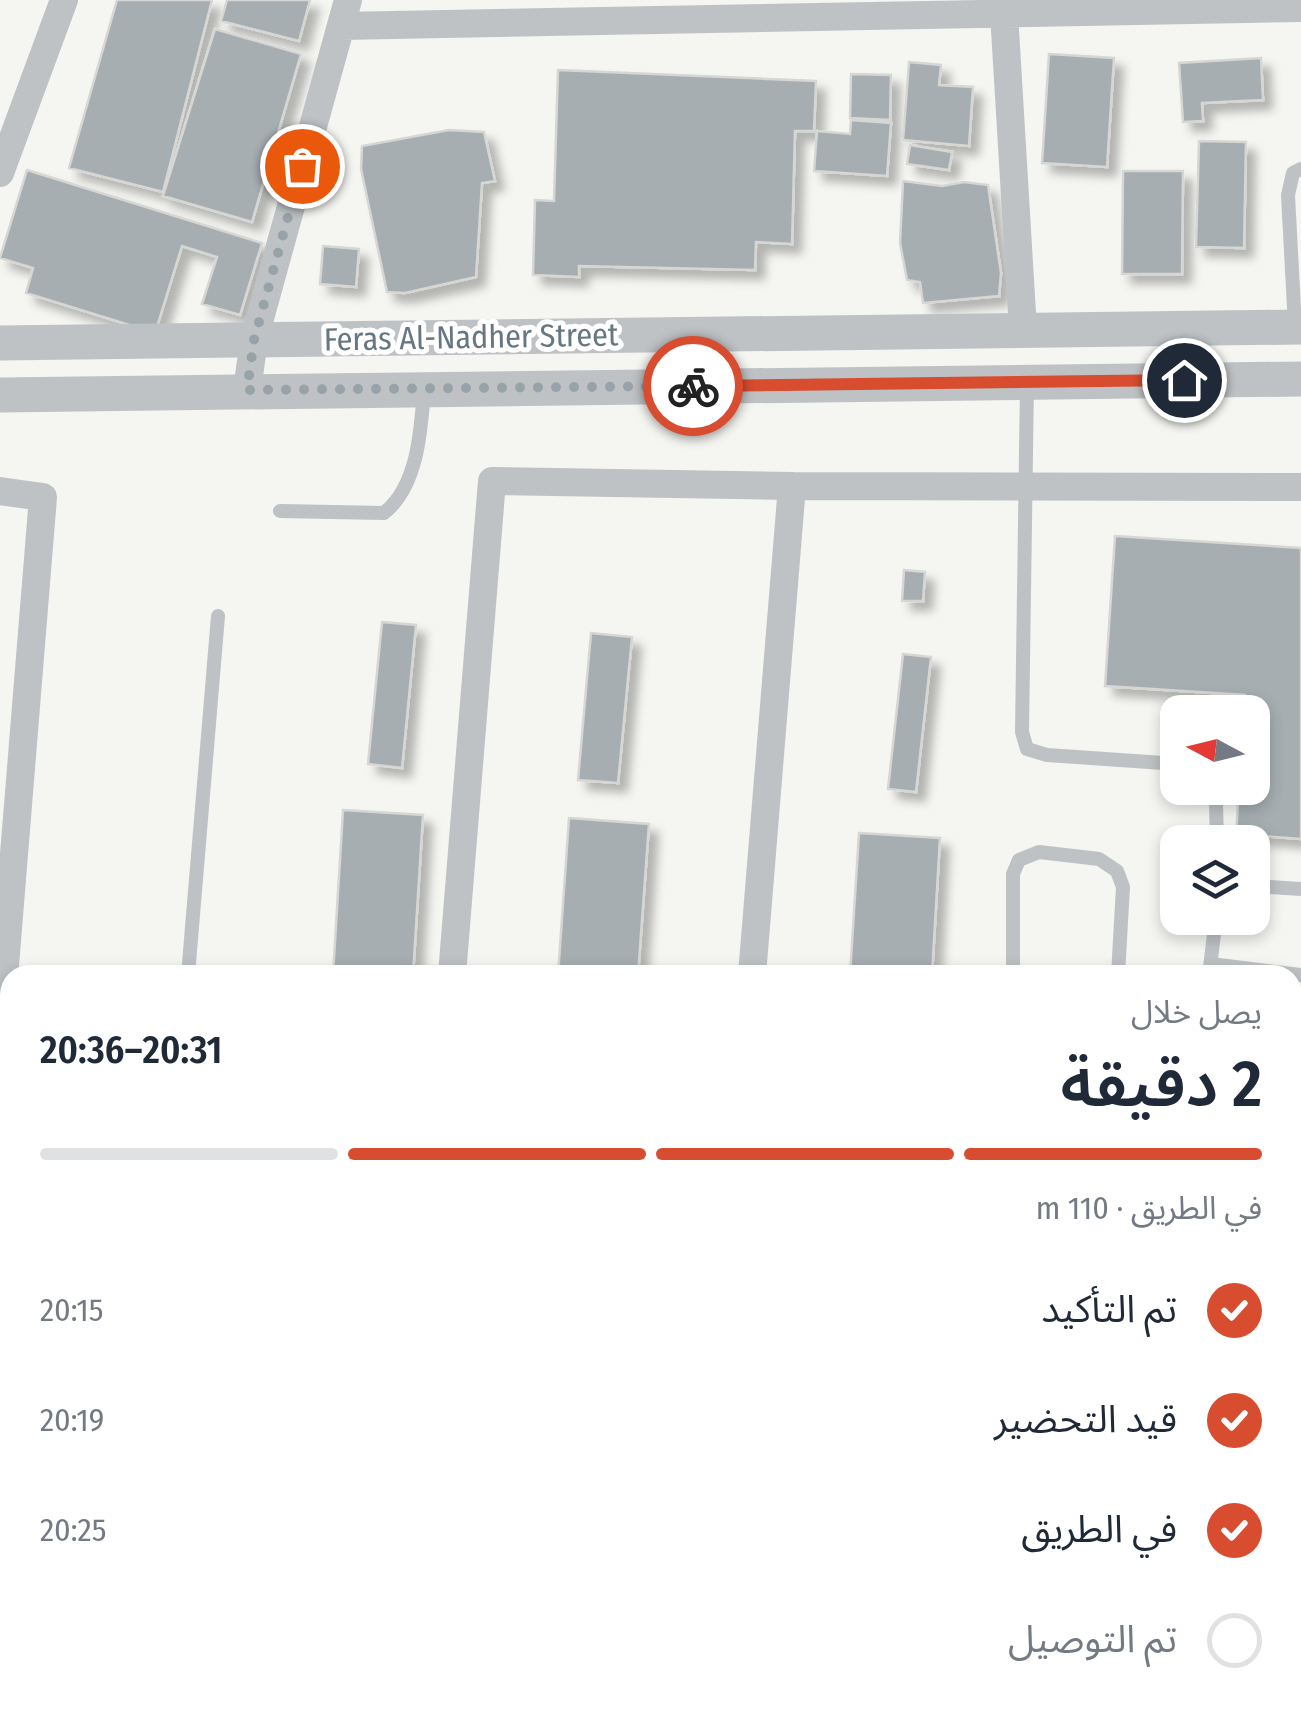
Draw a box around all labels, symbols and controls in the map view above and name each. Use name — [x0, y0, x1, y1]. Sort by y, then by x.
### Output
pin — [260, 124, 345, 209]
icon: bag — [275, 139, 330, 194]
street label: Feras Al-Nadher Street — [323, 315, 619, 359]
courier — [643, 336, 743, 436]
pin — [1142, 338, 1227, 423]
icon: home — [1157, 353, 1212, 408]
icon: bike — [666, 359, 721, 414]
north arrow — [1160, 695, 1270, 805]
map controls — [1160, 695, 1270, 935]
button: layers — [1160, 825, 1270, 935]
text: يصل خلال — [1131, 993, 1262, 1031]
text: 20:31–20:36 — [40, 1027, 222, 1073]
text: 2 دقيقة — [1060, 1045, 1262, 1123]
text: في الطريق · 110 m — [1036, 1189, 1262, 1227]
icon: check — [1207, 1283, 1262, 1338]
text: تم التأكيد — [1041, 1286, 1177, 1332]
text: 20:15 — [40, 1291, 103, 1329]
icon: check — [1207, 1393, 1262, 1448]
text: قيد التحضير — [994, 1396, 1177, 1442]
text: 20:19 — [40, 1401, 104, 1439]
icon: check — [1207, 1503, 1262, 1558]
text: في الطريق — [1021, 1506, 1177, 1552]
text: 20:25 — [40, 1511, 106, 1549]
text: تم التوصيل — [1008, 1616, 1177, 1662]

